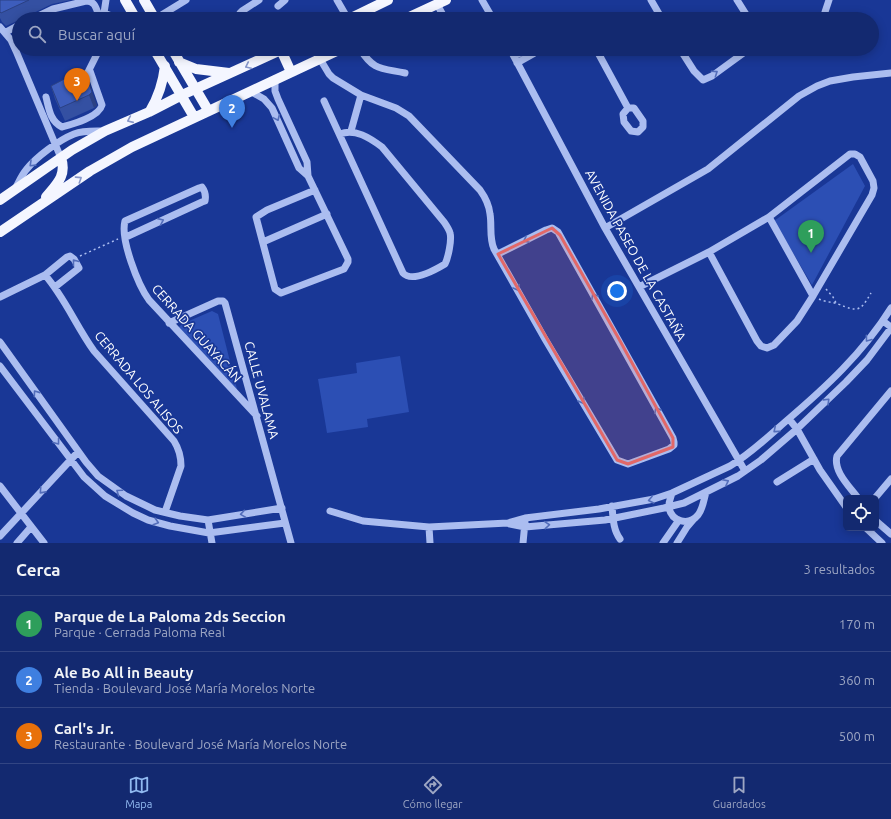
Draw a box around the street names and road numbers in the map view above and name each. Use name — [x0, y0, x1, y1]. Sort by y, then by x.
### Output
street label: AVENIDA PASEO DE LA CASTAÑA — [583, 167, 689, 343]
street label: CERRADA GUAYACÁN — [149, 281, 245, 385]
street label: CERRADA LOS ALISOS — [92, 328, 186, 436]
street label: CALLE UVALAMA — [242, 340, 282, 441]

